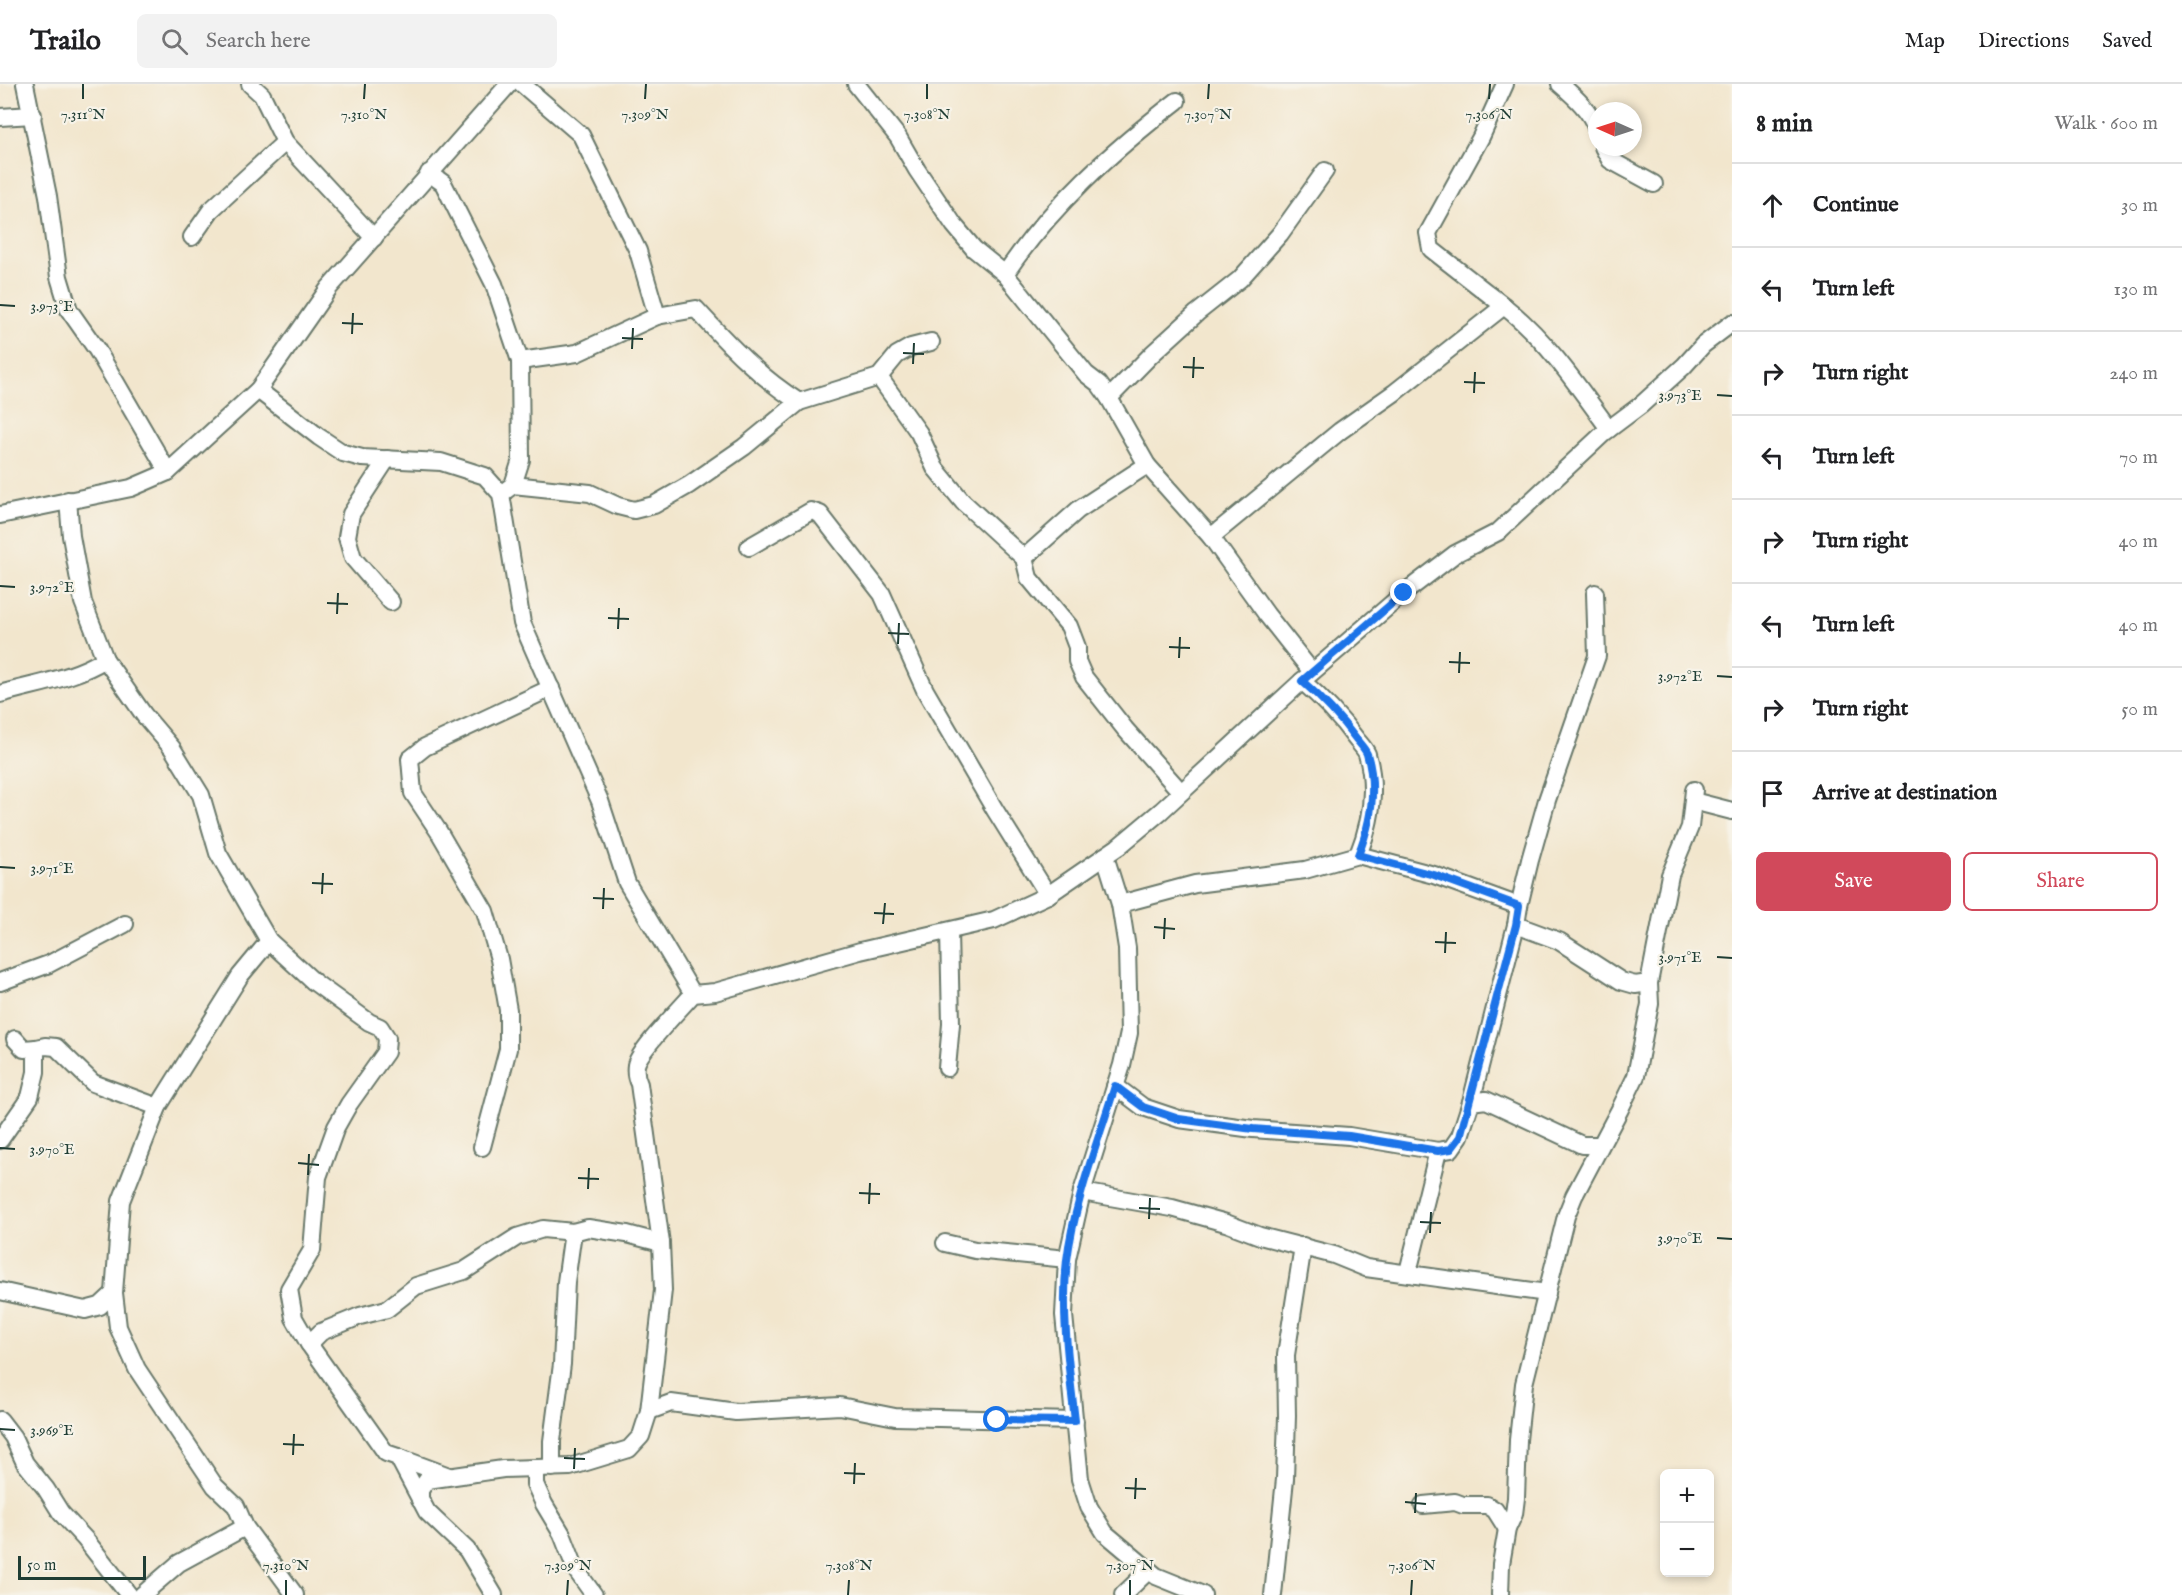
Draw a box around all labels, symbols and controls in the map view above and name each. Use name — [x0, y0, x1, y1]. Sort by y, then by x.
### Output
search box — [137, 14, 557, 68]
text: Trailo — [30, 24, 101, 59]
icon: search — [158, 25, 191, 58]
text: Search here — [206, 27, 311, 55]
text: Map — [1905, 28, 1945, 55]
text: Directions — [1978, 28, 2069, 55]
text: Saved — [2102, 28, 2152, 55]
north arrow — [1588, 102, 1642, 156]
text: 7.311°N — [61, 105, 105, 124]
text: 7.310°N — [341, 105, 387, 124]
text: 7.309°N — [621, 105, 669, 124]
text: 7.308°N — [904, 105, 950, 124]
text: 7.307°N — [1184, 105, 1232, 124]
text: 7.306°N — [1465, 105, 1513, 124]
text: 8 min — [1756, 107, 1813, 140]
text: Walk · 600 m — [2054, 111, 2158, 136]
icon: ahead — [1756, 189, 1789, 222]
text: Continue — [1813, 191, 1899, 219]
text: 30 m — [2121, 193, 2158, 218]
icon: left — [1756, 273, 1789, 306]
text: Turn left — [1813, 275, 1895, 303]
text: 130 m — [2113, 277, 2158, 302]
text: 3.973°E — [30, 297, 74, 316]
icon: right — [1756, 357, 1789, 390]
text: Turn right — [1813, 359, 1908, 387]
text: 240 m — [2109, 361, 2158, 386]
text: 3.973°E — [1658, 386, 1702, 405]
icon: left — [1756, 441, 1789, 474]
text: Turn left — [1813, 443, 1895, 471]
text: 70 m — [2119, 445, 2158, 470]
icon: right — [1756, 525, 1789, 558]
text: Turn right — [1813, 527, 1908, 555]
text: 40 m — [2119, 529, 2158, 554]
text: 3.972°E — [30, 578, 74, 597]
route end — [1390, 579, 1416, 605]
icon: left — [1756, 609, 1789, 642]
text: Turn left — [1813, 611, 1895, 639]
text: 40 m — [2119, 613, 2158, 638]
text: 3.972°E — [1658, 667, 1702, 686]
icon: right — [1756, 693, 1789, 726]
text: Turn right — [1813, 695, 1908, 723]
text: 50 m — [2121, 697, 2158, 722]
icon: arrive — [1756, 777, 1789, 810]
text: Arrive at destination — [1813, 779, 1997, 807]
button: Save — [1756, 852, 1951, 911]
button: Share — [1963, 852, 2158, 911]
text: 3.971°E — [30, 859, 74, 878]
text: 3.971°E — [1658, 948, 1702, 967]
text: 3.970°E — [30, 1140, 74, 1159]
text: 3.970°E — [1658, 1229, 1702, 1248]
route start — [983, 1406, 1009, 1432]
text: 3.969°E — [30, 1421, 74, 1440]
map controls — [1660, 1469, 1714, 1577]
button: + — [1660, 1469, 1714, 1523]
button: − — [1660, 1523, 1714, 1577]
scale bar — [18, 1553, 146, 1580]
text: 50 m — [27, 1556, 56, 1576]
text: 7.310°N — [263, 1556, 309, 1575]
text: 7.309°N — [544, 1556, 592, 1575]
text: 7.308°N — [826, 1556, 872, 1575]
text: 7.307°N — [1106, 1556, 1154, 1575]
text: 7.306°N — [1388, 1556, 1436, 1575]

